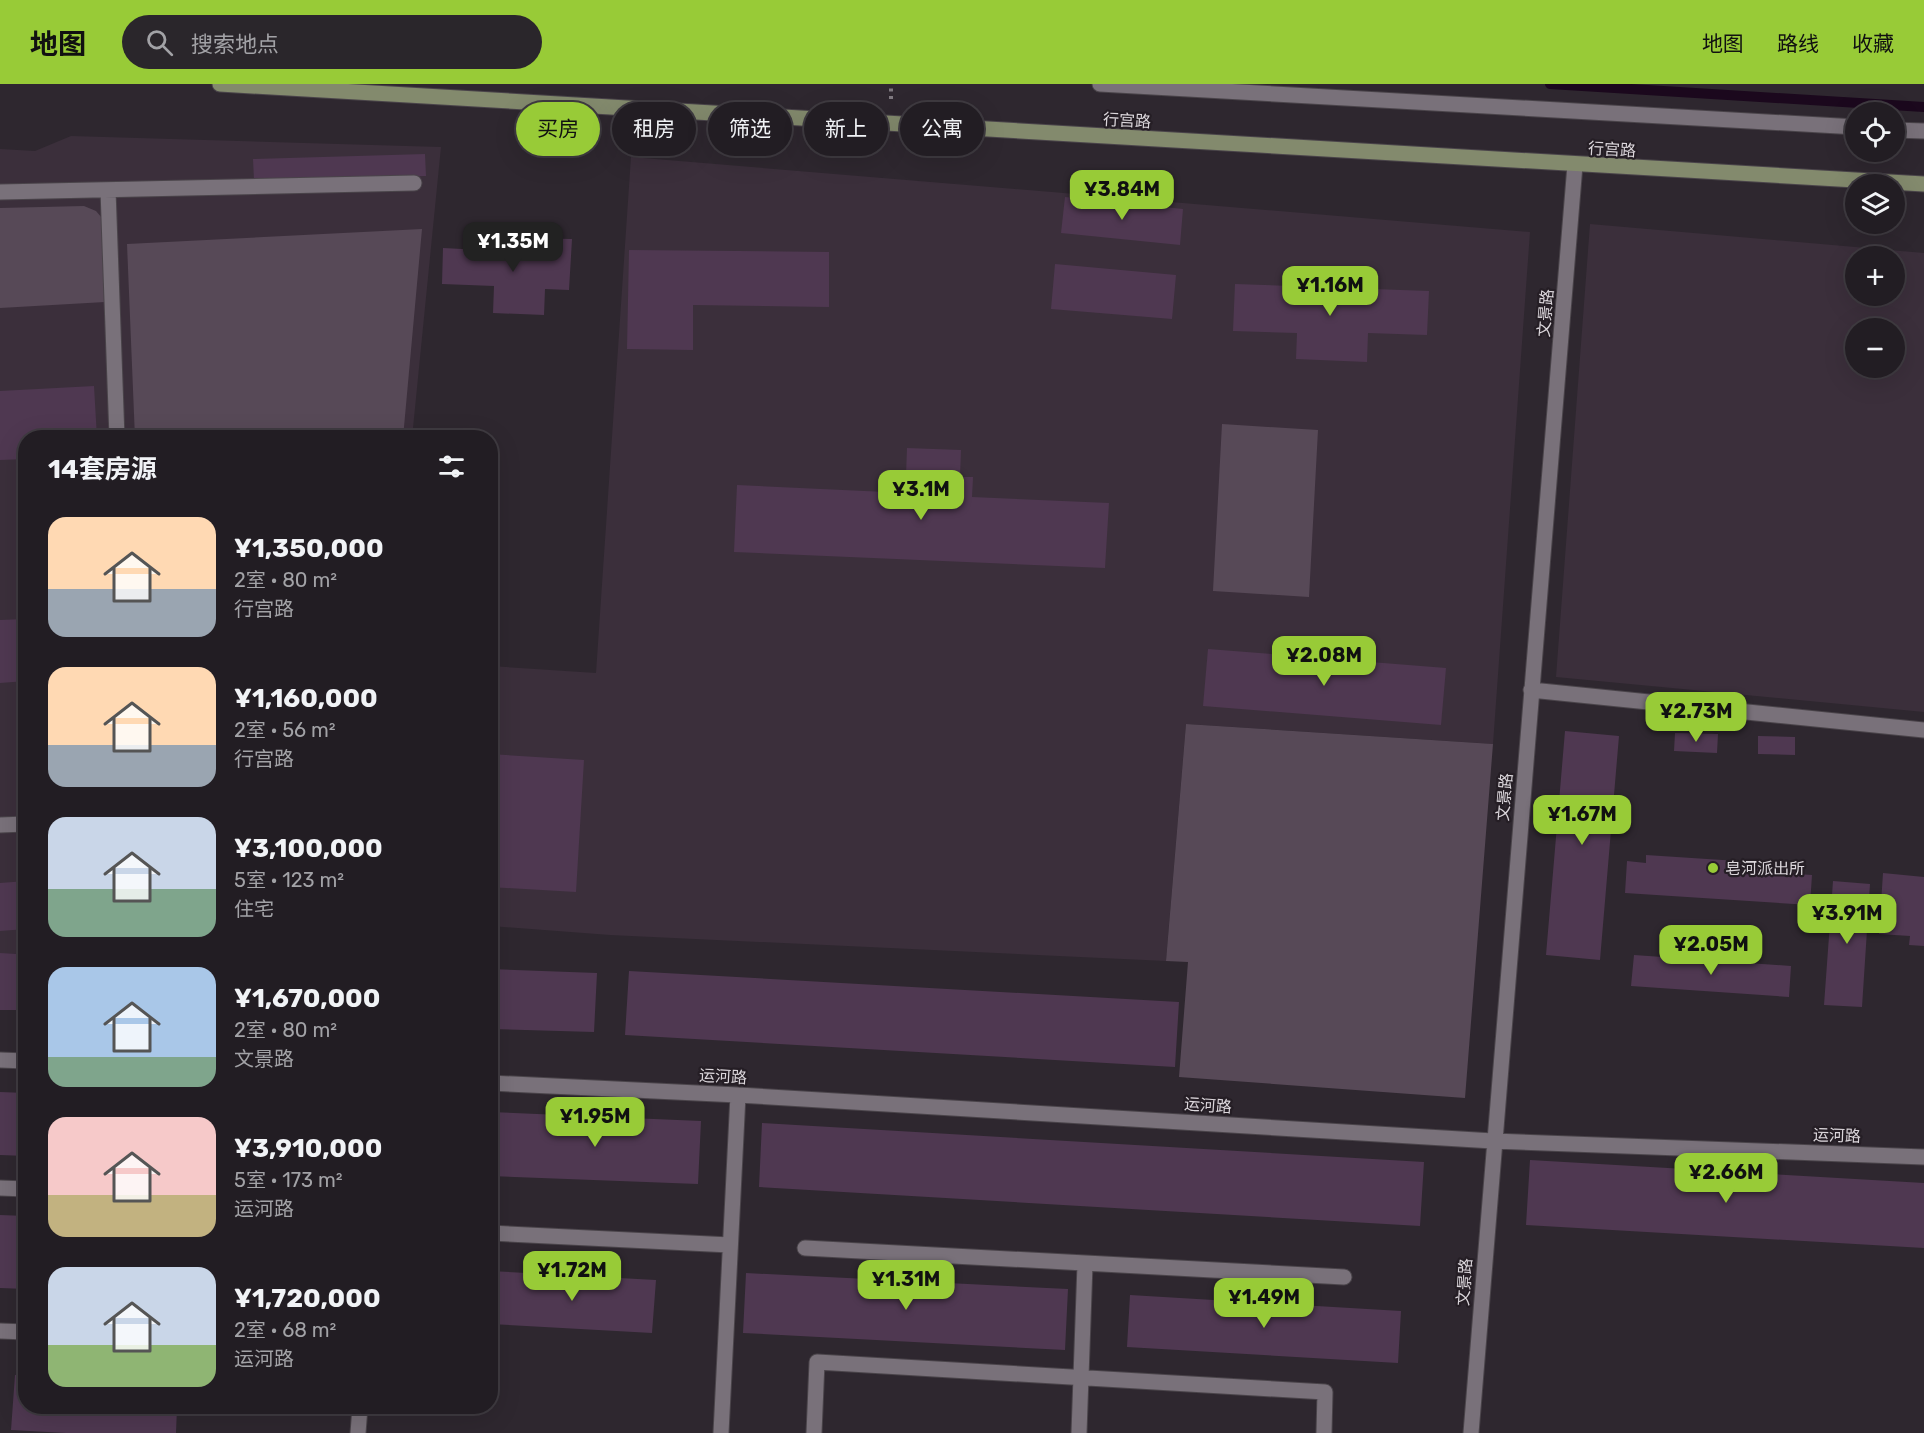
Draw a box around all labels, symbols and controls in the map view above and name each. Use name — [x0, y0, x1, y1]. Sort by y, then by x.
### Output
search box — [122, 15, 542, 69]
icon: search — [143, 26, 176, 59]
text: 地图 — [30, 28, 86, 61]
text: 搜索地点 — [191, 31, 279, 58]
text: 地图 — [1702, 31, 1744, 56]
text: 路线 — [1777, 31, 1819, 56]
text: 收藏 — [1852, 31, 1894, 56]
chip: 买房 — [516, 102, 600, 156]
chip: 租房 — [612, 102, 696, 156]
chip: 筛选 — [708, 102, 792, 156]
chip: 新上 — [804, 102, 888, 156]
chip: 公寓 — [900, 102, 984, 156]
map controls — [1845, 102, 1905, 378]
button: locate — [1845, 102, 1905, 162]
street label: 行宫路 — [1103, 110, 1151, 131]
street label: 行宫路 — [1588, 139, 1636, 160]
pin: ¥3.84M — [1073, 170, 1171, 221]
button: layers — [1845, 174, 1905, 234]
text: ¥3.84M — [1084, 177, 1160, 201]
pin: ¥1.35M — [464, 222, 562, 273]
text: ¥1.35M — [477, 229, 549, 253]
button: + — [1845, 246, 1905, 306]
pin: ¥1.16M — [1281, 266, 1379, 317]
text: ¥1.16M — [1296, 273, 1364, 297]
street label: 文景路 — [1534, 288, 1557, 338]
button: − — [1845, 318, 1905, 378]
icon: filters — [435, 450, 468, 483]
text: 14套房源 — [48, 454, 157, 485]
pin: ¥3.1M — [879, 470, 963, 521]
text: ¥3.1M — [892, 477, 950, 501]
text: ¥1,350,000 — [234, 533, 384, 564]
icon: home — [96, 541, 168, 613]
text: 2室 · 80 m² — [234, 568, 337, 592]
text: 行宫路 — [234, 597, 294, 621]
pin: ¥2.08M — [1275, 636, 1373, 687]
text: ¥2.08M — [1286, 643, 1362, 667]
text: ¥1,160,000 — [234, 683, 378, 714]
icon: home — [96, 691, 168, 763]
pin: ¥2.73M — [1647, 692, 1745, 743]
text: ¥2.73M — [1659, 699, 1733, 723]
text: 2室 · 56 m² — [234, 718, 336, 742]
text: 行宫路 — [234, 747, 294, 771]
street label: 文景路 — [1493, 772, 1516, 822]
pin: ¥1.67M — [1533, 795, 1631, 846]
text: ¥1.67M — [1547, 802, 1617, 826]
text: ¥3,100,000 — [234, 833, 383, 864]
icon: home — [96, 841, 168, 913]
place label: 皂河派出所 — [1725, 859, 1805, 878]
marker: 皂河派出所 — [1706, 861, 1720, 875]
text: 5室 · 123 m² — [234, 868, 344, 892]
pin: ¥3.91M — [1798, 894, 1896, 945]
text: 住宅 — [234, 897, 274, 921]
text: ¥3.91M — [1811, 901, 1883, 925]
pin: ¥2.05M — [1662, 925, 1760, 976]
text: ¥2.05M — [1673, 932, 1749, 956]
text: ¥1,670,000 — [234, 983, 380, 1014]
icon: home — [96, 991, 168, 1063]
text: 2室 · 80 m² — [234, 1018, 337, 1042]
text: 文景路 — [234, 1047, 294, 1071]
street label: 运河路 — [699, 1066, 747, 1087]
street label: 运河路 — [1183, 1094, 1233, 1117]
pin: ¥1.95M — [546, 1097, 644, 1148]
text: ¥1.95M — [560, 1104, 630, 1128]
street label: 运河路 — [1813, 1125, 1861, 1146]
text: ¥3,910,000 — [234, 1133, 382, 1164]
icon: home — [96, 1141, 168, 1213]
pin: ¥2.66M — [1677, 1153, 1775, 1204]
text: ¥2.66M — [1689, 1160, 1763, 1184]
text: 5室 · 173 m² — [234, 1168, 343, 1192]
text: 运河路 — [234, 1197, 294, 1221]
pin: ¥1.72M — [523, 1251, 621, 1302]
street label: 文景路 — [1453, 1257, 1476, 1307]
text: ¥1.72M — [537, 1258, 607, 1282]
pin: ¥1.31M — [857, 1260, 955, 1311]
text: ¥1.31M — [872, 1267, 940, 1291]
pin: ¥1.49M — [1215, 1278, 1313, 1329]
text: ¥1,720,000 — [234, 1283, 381, 1314]
text: ¥1.49M — [1228, 1285, 1300, 1309]
icon: home — [96, 1291, 168, 1363]
text: 2室 · 68 m² — [234, 1318, 336, 1342]
text: 运河路 — [234, 1347, 294, 1371]

